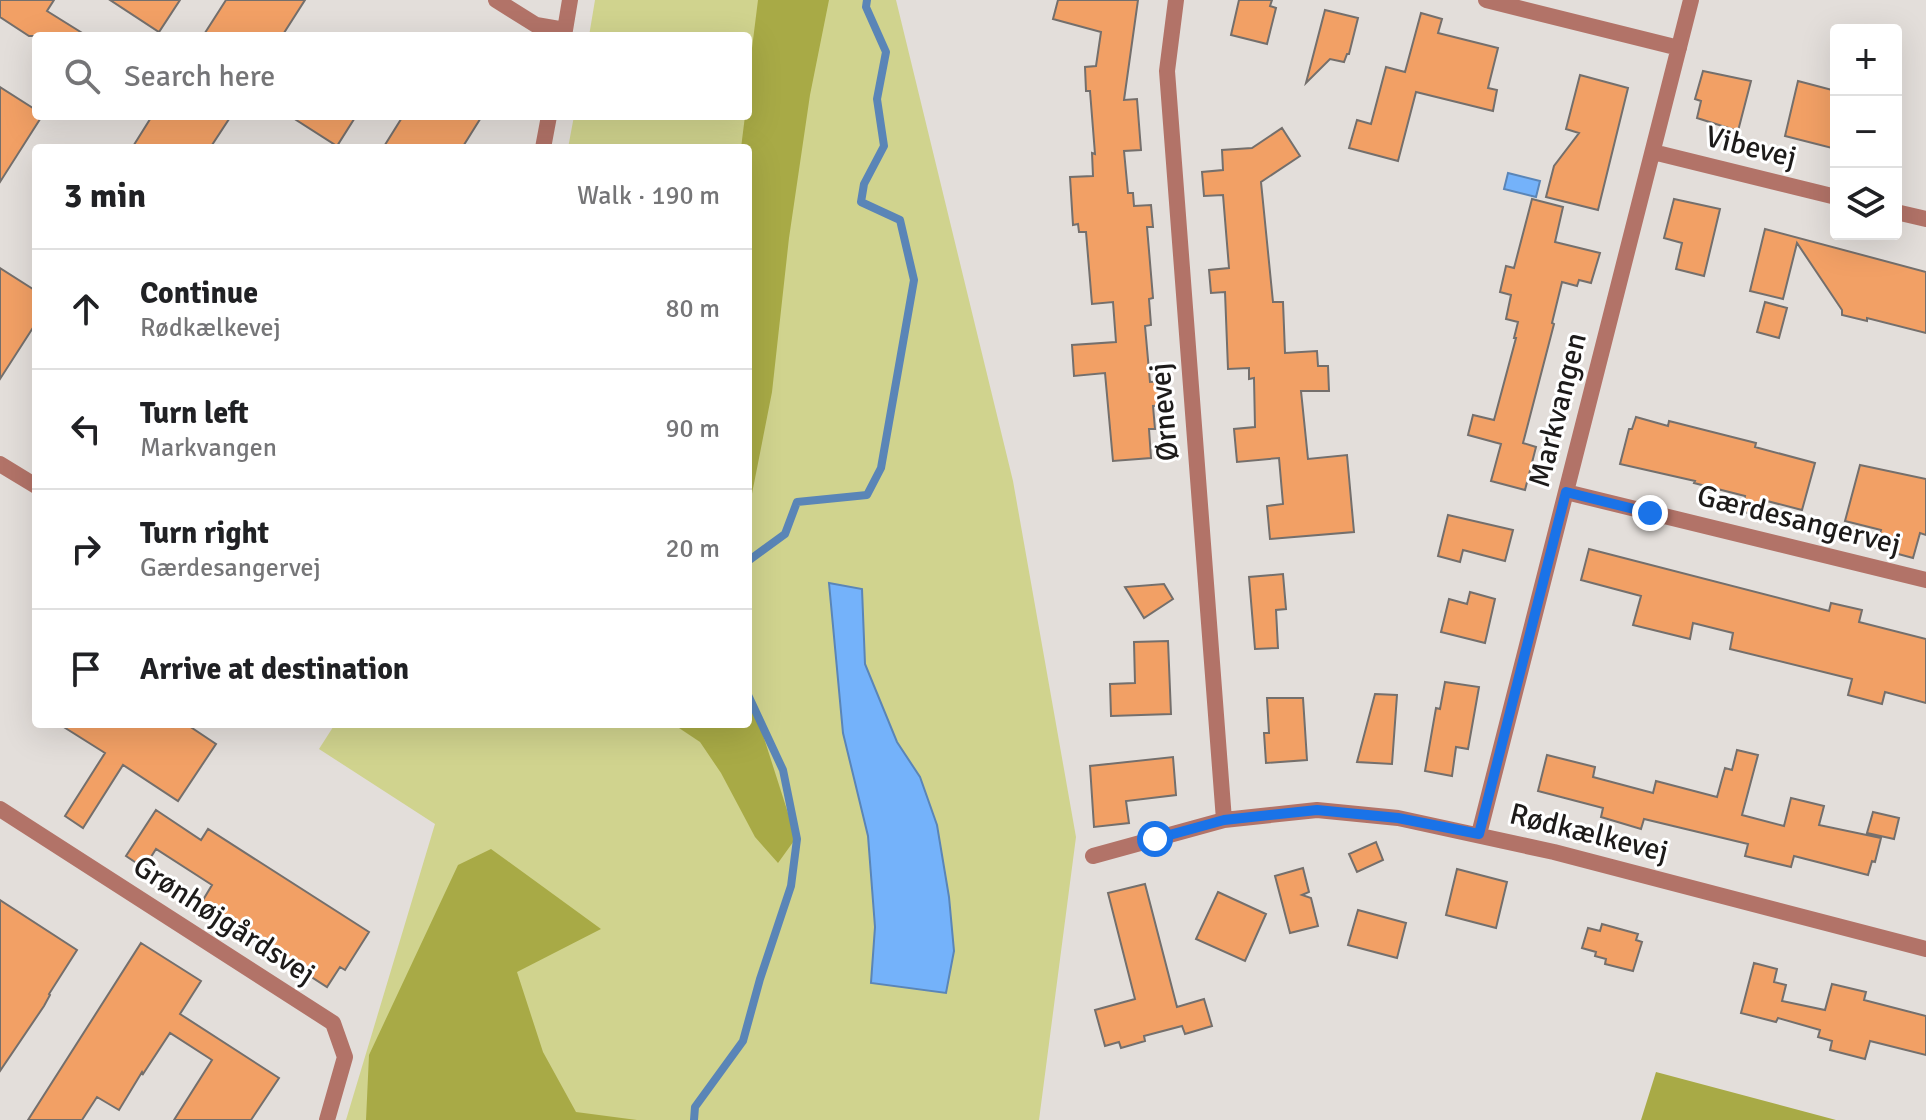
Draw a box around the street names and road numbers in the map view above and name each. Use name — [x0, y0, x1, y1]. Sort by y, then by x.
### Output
street label: Vibevej — [1702, 118, 1800, 176]
street label: Markvangen — [1521, 329, 1595, 491]
street label: Ørnevej — [1141, 361, 1187, 463]
street label: Gærdesangervej — [1693, 477, 1905, 563]
street label: Rødkælkevej — [1506, 795, 1672, 871]
street label: Grønhøjgårdsvej — [126, 847, 322, 993]

